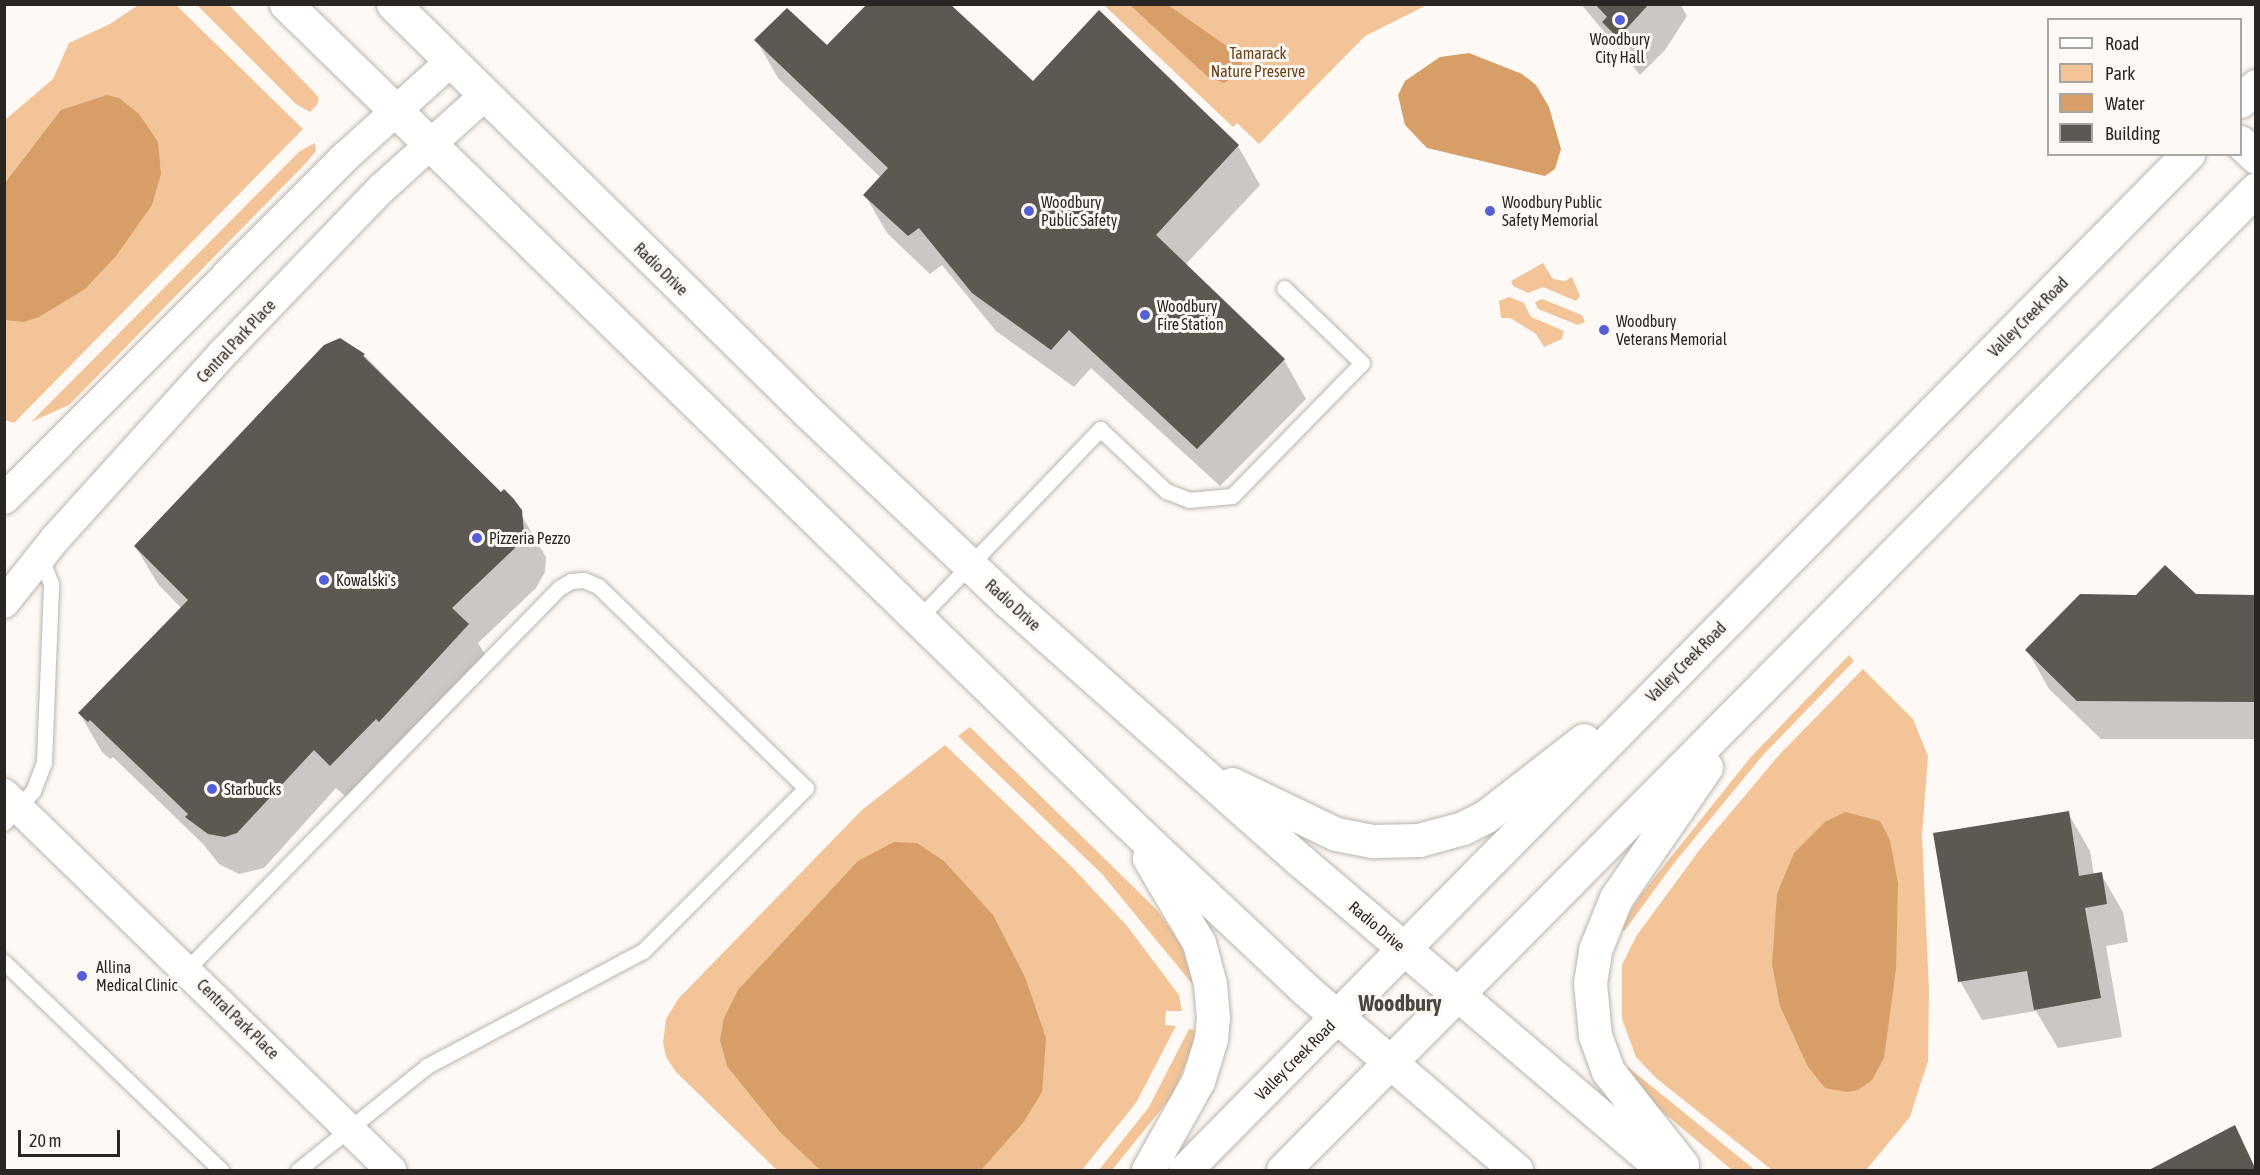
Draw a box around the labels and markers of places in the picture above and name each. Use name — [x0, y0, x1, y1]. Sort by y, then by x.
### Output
marker: Woodbury City Hall — [1613, 13, 1627, 27]
place label: Woodbury City Hall — [1590, 29, 1650, 67]
place label: Woodbury Public Safety — [1041, 192, 1117, 230]
place label: Woodbury Public Safety Memorial — [1502, 192, 1602, 230]
marker: Woodbury Public Safety — [1022, 204, 1036, 218]
marker: Woodbury Public Safety Memorial — [1483, 204, 1497, 218]
place label: Woodbury Fire Station — [1157, 296, 1224, 334]
marker: Woodbury Fire Station — [1138, 308, 1152, 322]
place label: Woodbury Veterans Memorial — [1616, 311, 1727, 349]
marker: Woodbury Veterans Memorial — [1597, 323, 1611, 337]
place label: Pizzeria Pezzo — [489, 528, 571, 548]
marker: Pizzeria Pezzo — [470, 531, 484, 545]
place label: Kowalski's — [336, 570, 396, 590]
marker: Kowalski's — [317, 573, 331, 587]
place label: Starbucks — [224, 779, 281, 799]
marker: Starbucks — [205, 782, 219, 796]
place label: Allina Medical Clinic — [96, 957, 177, 995]
marker: Allina Medical Clinic — [73, 967, 91, 985]

